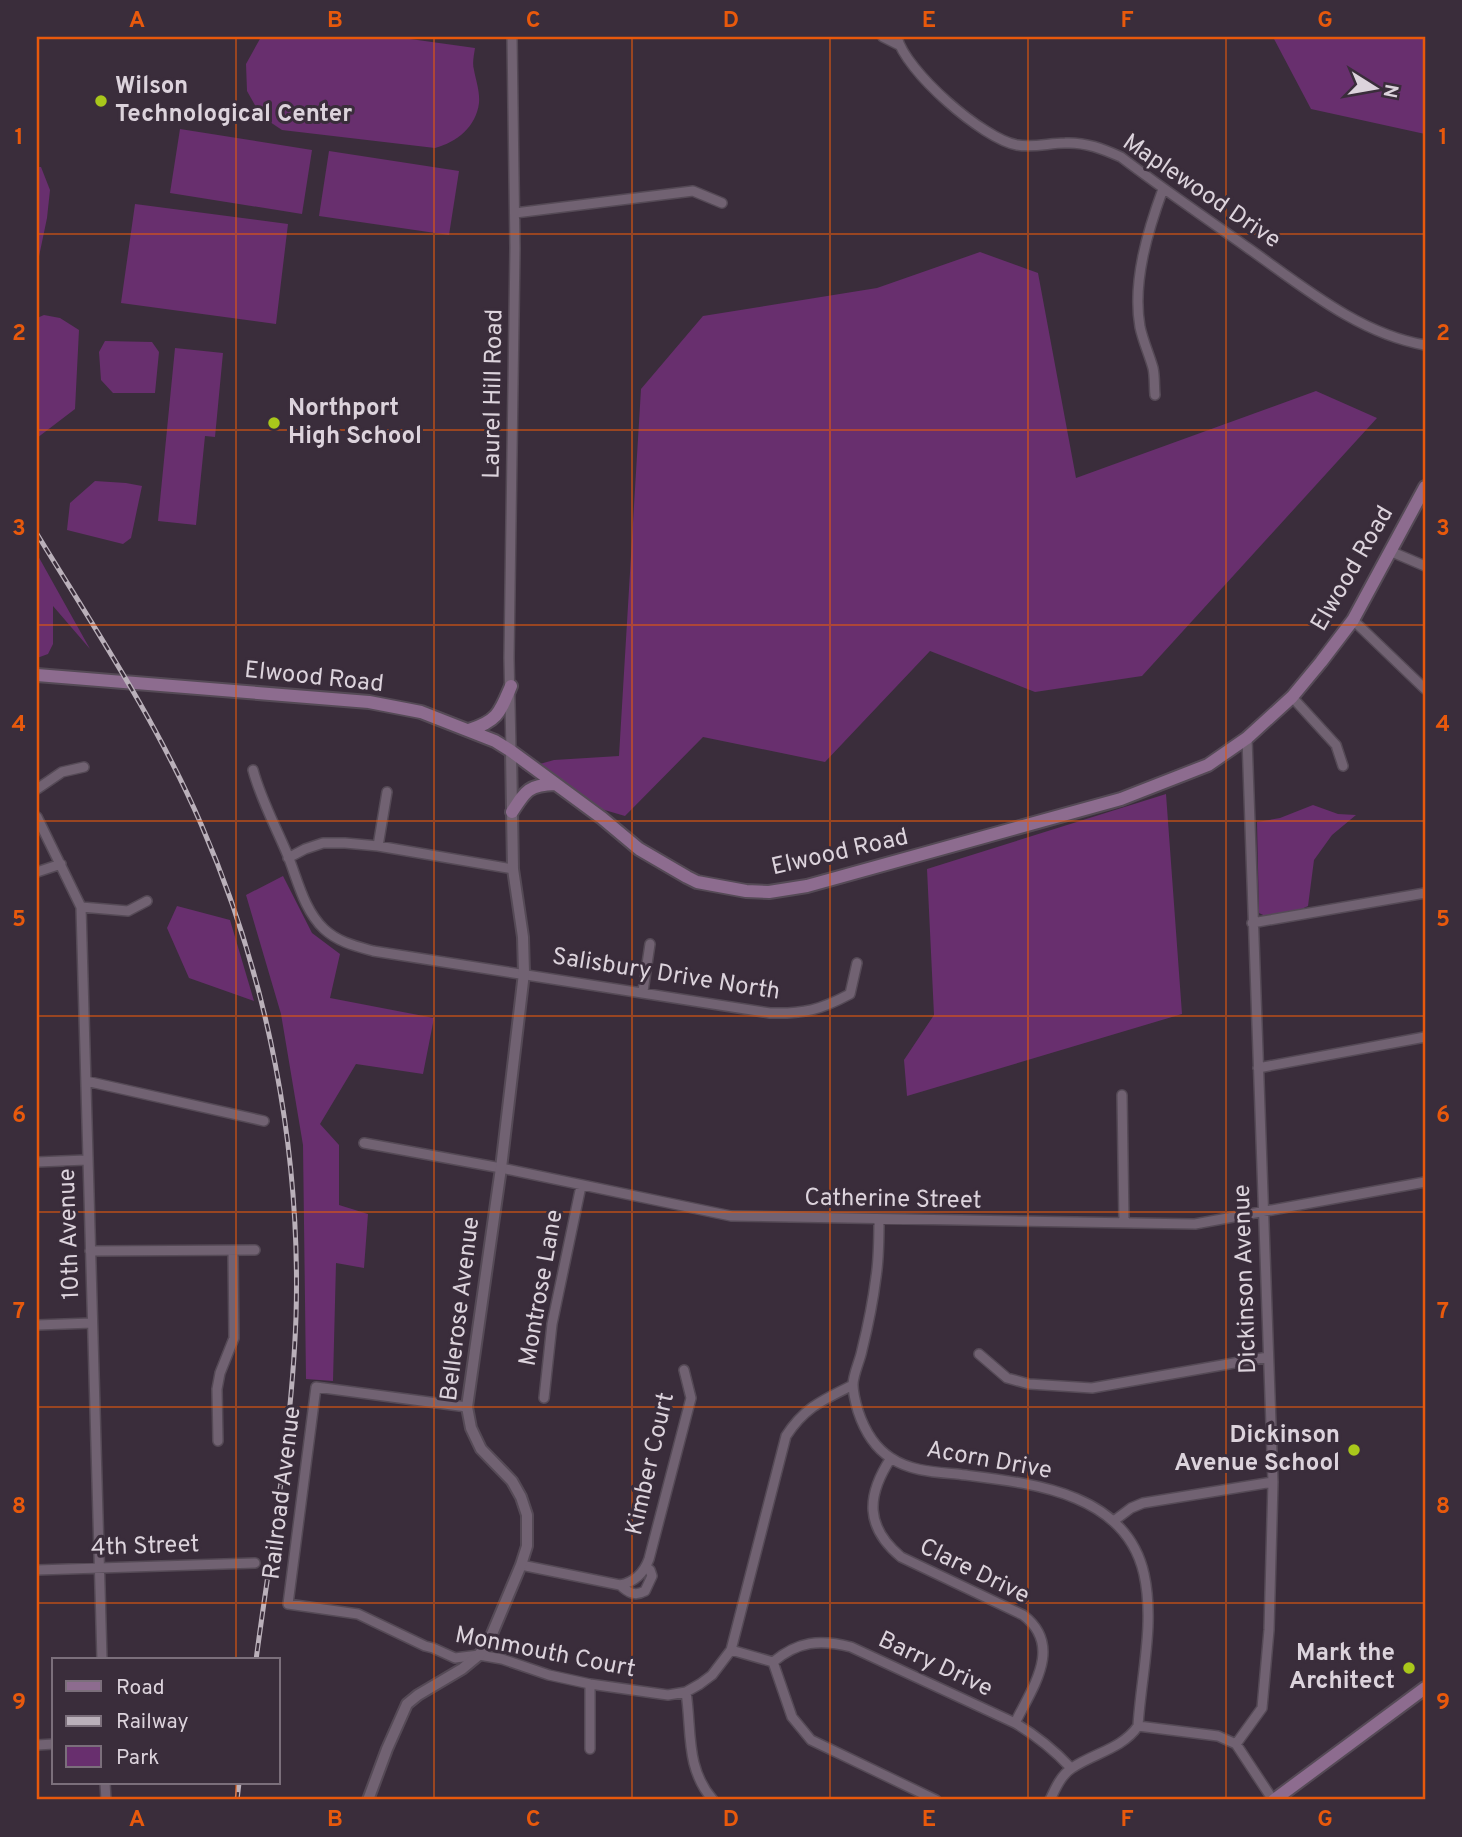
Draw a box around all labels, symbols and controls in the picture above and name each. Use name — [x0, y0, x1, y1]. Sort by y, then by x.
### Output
text: A — [129, 7, 145, 36]
text: B — [327, 7, 343, 36]
text: C — [526, 7, 540, 36]
text: D — [723, 7, 739, 36]
text: E — [922, 7, 936, 36]
text: F — [1120, 7, 1134, 36]
text: G — [1317, 7, 1333, 36]
north arrow — [1340, 52, 1410, 122]
place label: Wilson Technological Center — [115, 72, 352, 130]
text: N — [1377, 82, 1403, 100]
marker: Wilson Technological Center — [93, 93, 109, 109]
text: 1 — [14, 124, 24, 153]
text: 1 — [1438, 124, 1448, 153]
street label: Maplewood Drive — [1116, 128, 1286, 256]
street label: Laurel Hill Road — [478, 309, 510, 479]
text: 2 — [12, 320, 26, 349]
text: 2 — [1436, 320, 1450, 349]
place label: Northport High School — [288, 394, 422, 452]
marker: Northport High School — [266, 415, 282, 431]
street label: Elwood Road — [1305, 501, 1401, 637]
text: 3 — [12, 515, 26, 544]
text: 3 — [1436, 515, 1450, 544]
street label: Elwood Road — [243, 656, 385, 700]
text: 4 — [12, 711, 26, 740]
text: 4 — [1436, 711, 1450, 740]
street label: Elwood Road — [769, 823, 911, 883]
text: 5 — [12, 906, 26, 935]
text: 5 — [1436, 906, 1450, 935]
street label: Salisbury Drive North — [550, 942, 782, 1008]
text: 6 — [12, 1102, 26, 1131]
text: 6 — [1436, 1102, 1450, 1131]
street label: 10th Avenue — [53, 1168, 87, 1300]
street label: Catherine Street — [804, 1183, 982, 1217]
street label: Dickinson Avenue — [1228, 1184, 1264, 1374]
street label: Montrose Lane — [513, 1207, 571, 1369]
street label: Bellerose Avenue — [435, 1215, 487, 1403]
text: 7 — [13, 1298, 25, 1327]
text: 7 — [1437, 1298, 1449, 1327]
street label: Kimber Court — [620, 1390, 682, 1538]
street label: Railroad Avenue — [257, 1405, 309, 1581]
place label: Dickinson Avenue School — [1174, 1421, 1340, 1479]
street label: Acorn Drive — [924, 1435, 1054, 1487]
marker: Dickinson Avenue School — [1346, 1442, 1362, 1458]
text: 8 — [12, 1493, 26, 1522]
text: 8 — [1436, 1493, 1450, 1522]
street label: 4th Street — [90, 1530, 200, 1564]
street label: Clare Drive — [914, 1532, 1034, 1612]
street label: Monmouth Court — [452, 1621, 638, 1685]
street label: Barry Drive — [873, 1625, 997, 1705]
place label: Mark the Architect — [1289, 1639, 1395, 1697]
legend — [52, 1658, 280, 1784]
marker: Mark the Architect — [1401, 1660, 1417, 1676]
text: Road — [116, 1675, 165, 1702]
text: 9 — [12, 1689, 26, 1718]
text: 9 — [1436, 1689, 1450, 1718]
text: Railway — [116, 1709, 189, 1736]
text: Park — [116, 1745, 159, 1772]
text: A — [129, 1806, 145, 1835]
text: B — [327, 1806, 343, 1835]
text: C — [526, 1806, 540, 1835]
text: D — [723, 1806, 739, 1835]
text: E — [922, 1806, 936, 1835]
text: F — [1120, 1806, 1134, 1835]
text: G — [1317, 1806, 1333, 1835]

